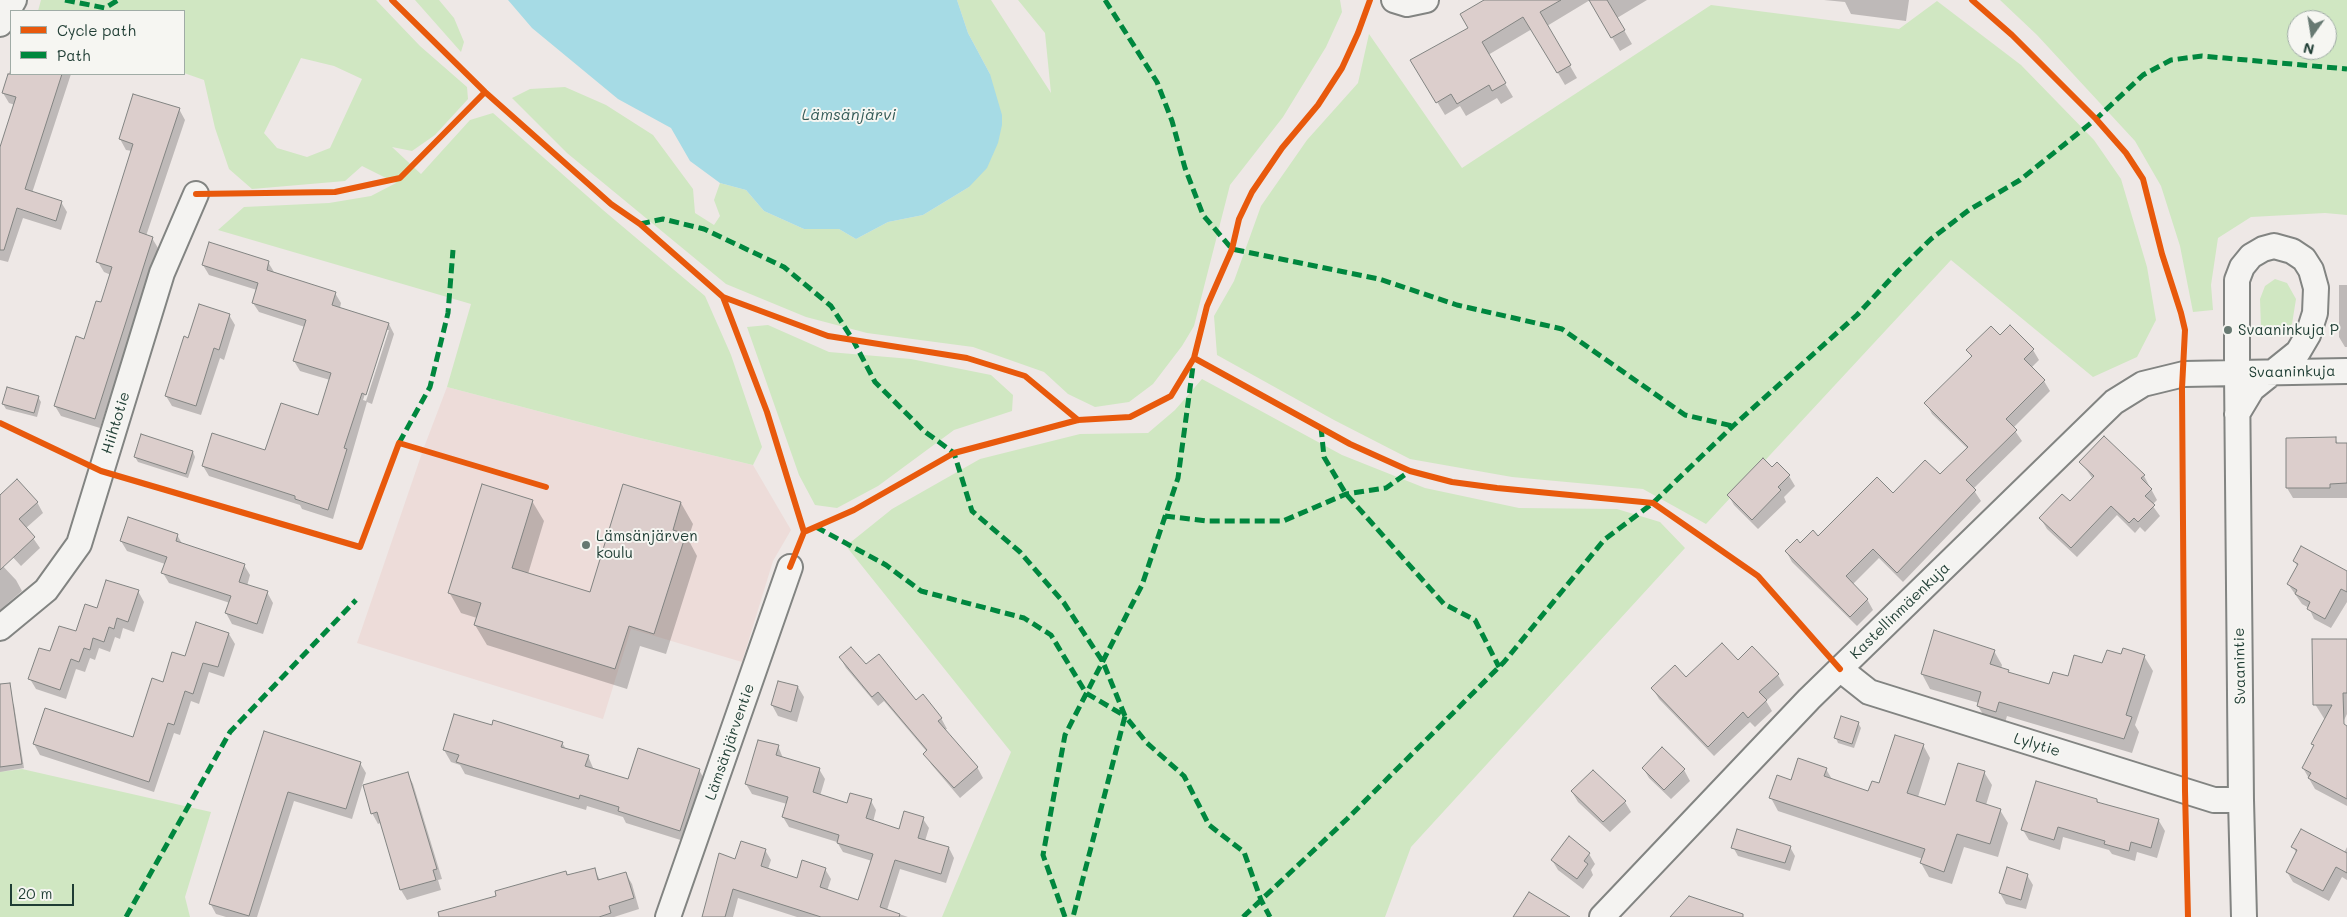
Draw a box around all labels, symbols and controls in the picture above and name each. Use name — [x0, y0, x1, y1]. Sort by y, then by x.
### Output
legend — [10, 10, 185, 75]
north arrow — [2287, 10, 2337, 60]
text: Cycle path — [57, 20, 136, 40]
text: N — [2301, 39, 2316, 60]
text: Path — [57, 45, 91, 65]
water label: Lämsänjärvi — [802, 105, 896, 125]
place label: Svaaninkuja P — [2238, 321, 2339, 339]
marker: Svaaninkuja P — [2222, 324, 2234, 336]
street label: Svaaninkuja — [2248, 362, 2336, 382]
street label: Hiihtotie — [98, 390, 134, 456]
place label: Lämsänjärven koulu — [596, 527, 698, 562]
marker: Lämsänjärven koulu — [580, 539, 592, 551]
street label: Kastellinmäenkuja — [1846, 559, 1954, 663]
street label: Svaanintie — [2230, 627, 2250, 705]
street label: Lämsänjärventie — [702, 681, 758, 803]
street label: Lylytie — [2012, 729, 2062, 761]
scale bar — [12, 874, 76, 906]
text: 20 m — [18, 883, 52, 903]

